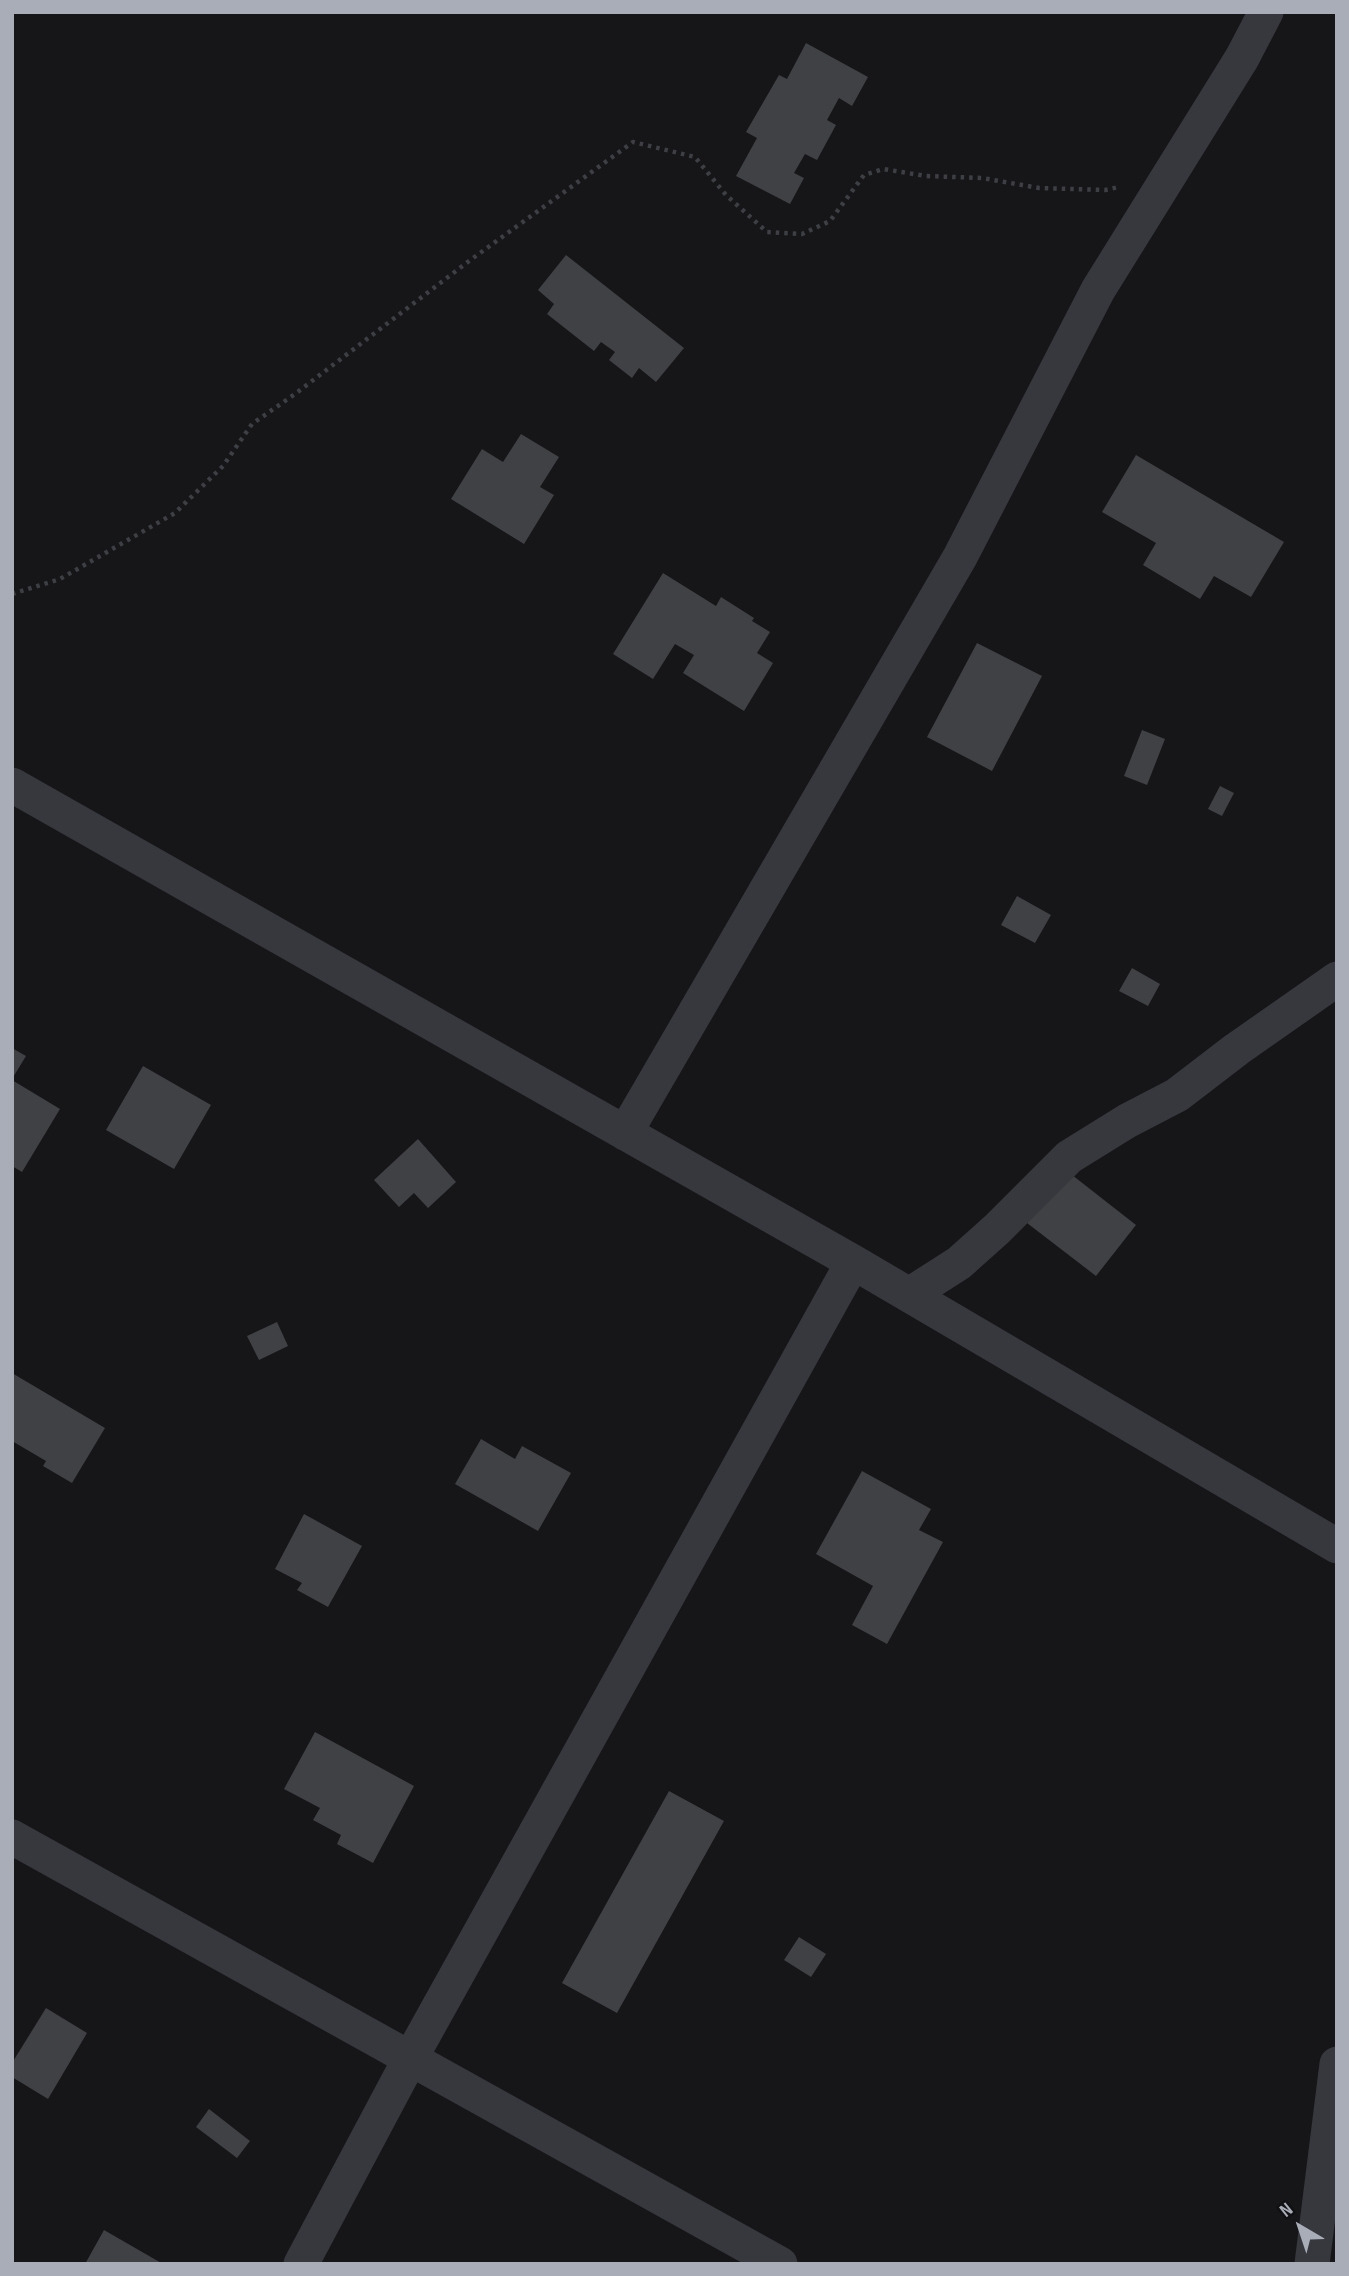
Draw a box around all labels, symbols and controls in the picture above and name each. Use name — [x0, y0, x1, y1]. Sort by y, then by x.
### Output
north arrow — [1265, 2192, 1335, 2262]
text: N — [1275, 2198, 1298, 2222]

